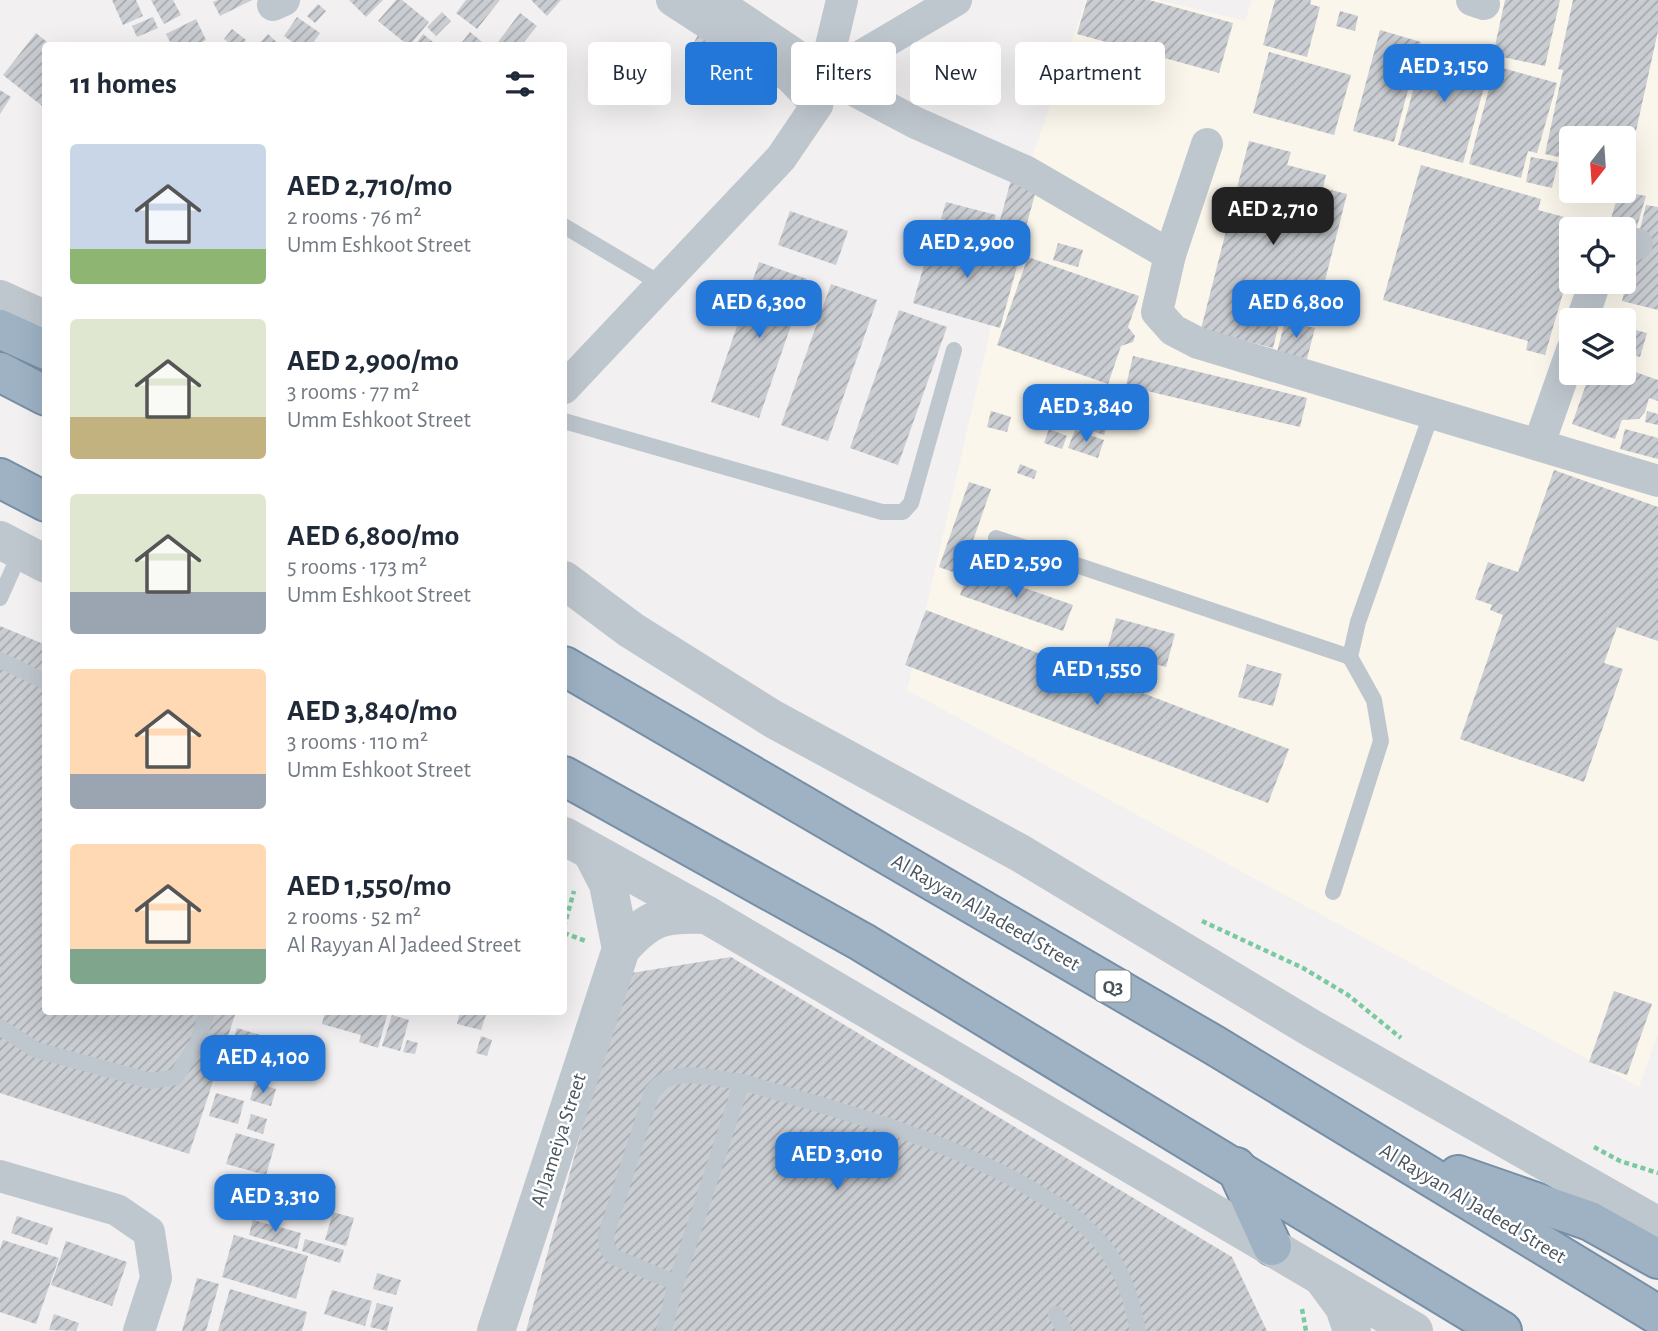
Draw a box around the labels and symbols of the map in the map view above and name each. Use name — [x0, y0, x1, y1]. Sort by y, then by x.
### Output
pin: AED 3,150 — [1364, 44, 1524, 104]
north arrow — [1559, 126, 1636, 203]
pin: AED 2,710 — [1193, 188, 1353, 247]
pin: AED 2,900 — [887, 220, 1047, 280]
pin: AED 6,300 — [679, 280, 839, 340]
pin: AED 6,800 — [1216, 280, 1376, 340]
pin: AED 3,840 — [1006, 384, 1166, 444]
pin: AED 2,590 — [936, 540, 1096, 600]
pin: AED 1,550 — [1017, 648, 1177, 707]
street label: Al Rayyan Al Jadeed Street — [888, 850, 1084, 975]
road number: Q3 — [1096, 970, 1130, 1002]
pin: AED 4,100 — [183, 1036, 343, 1095]
street label: Al Jameiya Street — [527, 1070, 590, 1210]
pin: AED 3,010 — [757, 1132, 917, 1192]
street label: Al Rayyan Al Jadeed Street — [1376, 1139, 1570, 1268]
pin: AED 3,310 — [195, 1174, 355, 1234]

